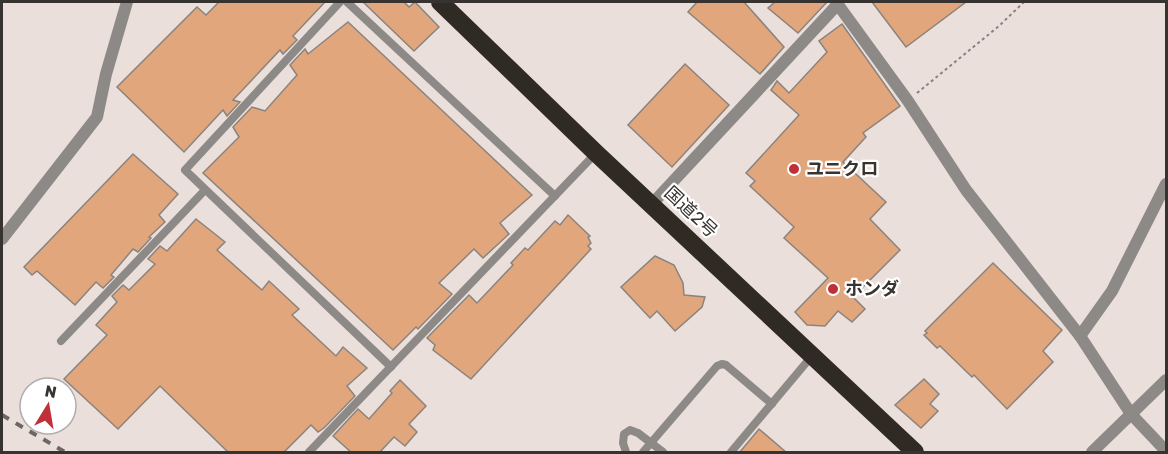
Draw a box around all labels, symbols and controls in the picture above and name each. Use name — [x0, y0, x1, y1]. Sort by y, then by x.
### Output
place label: ユニクロ — [806, 158, 878, 180]
marker: ユニクロ — [787, 162, 801, 176]
street label: 国道2号 — [660, 182, 722, 242]
place label: ホンダ — [845, 278, 899, 300]
marker: ホンダ — [826, 282, 840, 296]
north arrow — [18, 376, 78, 436]
text: N — [43, 381, 58, 402]

